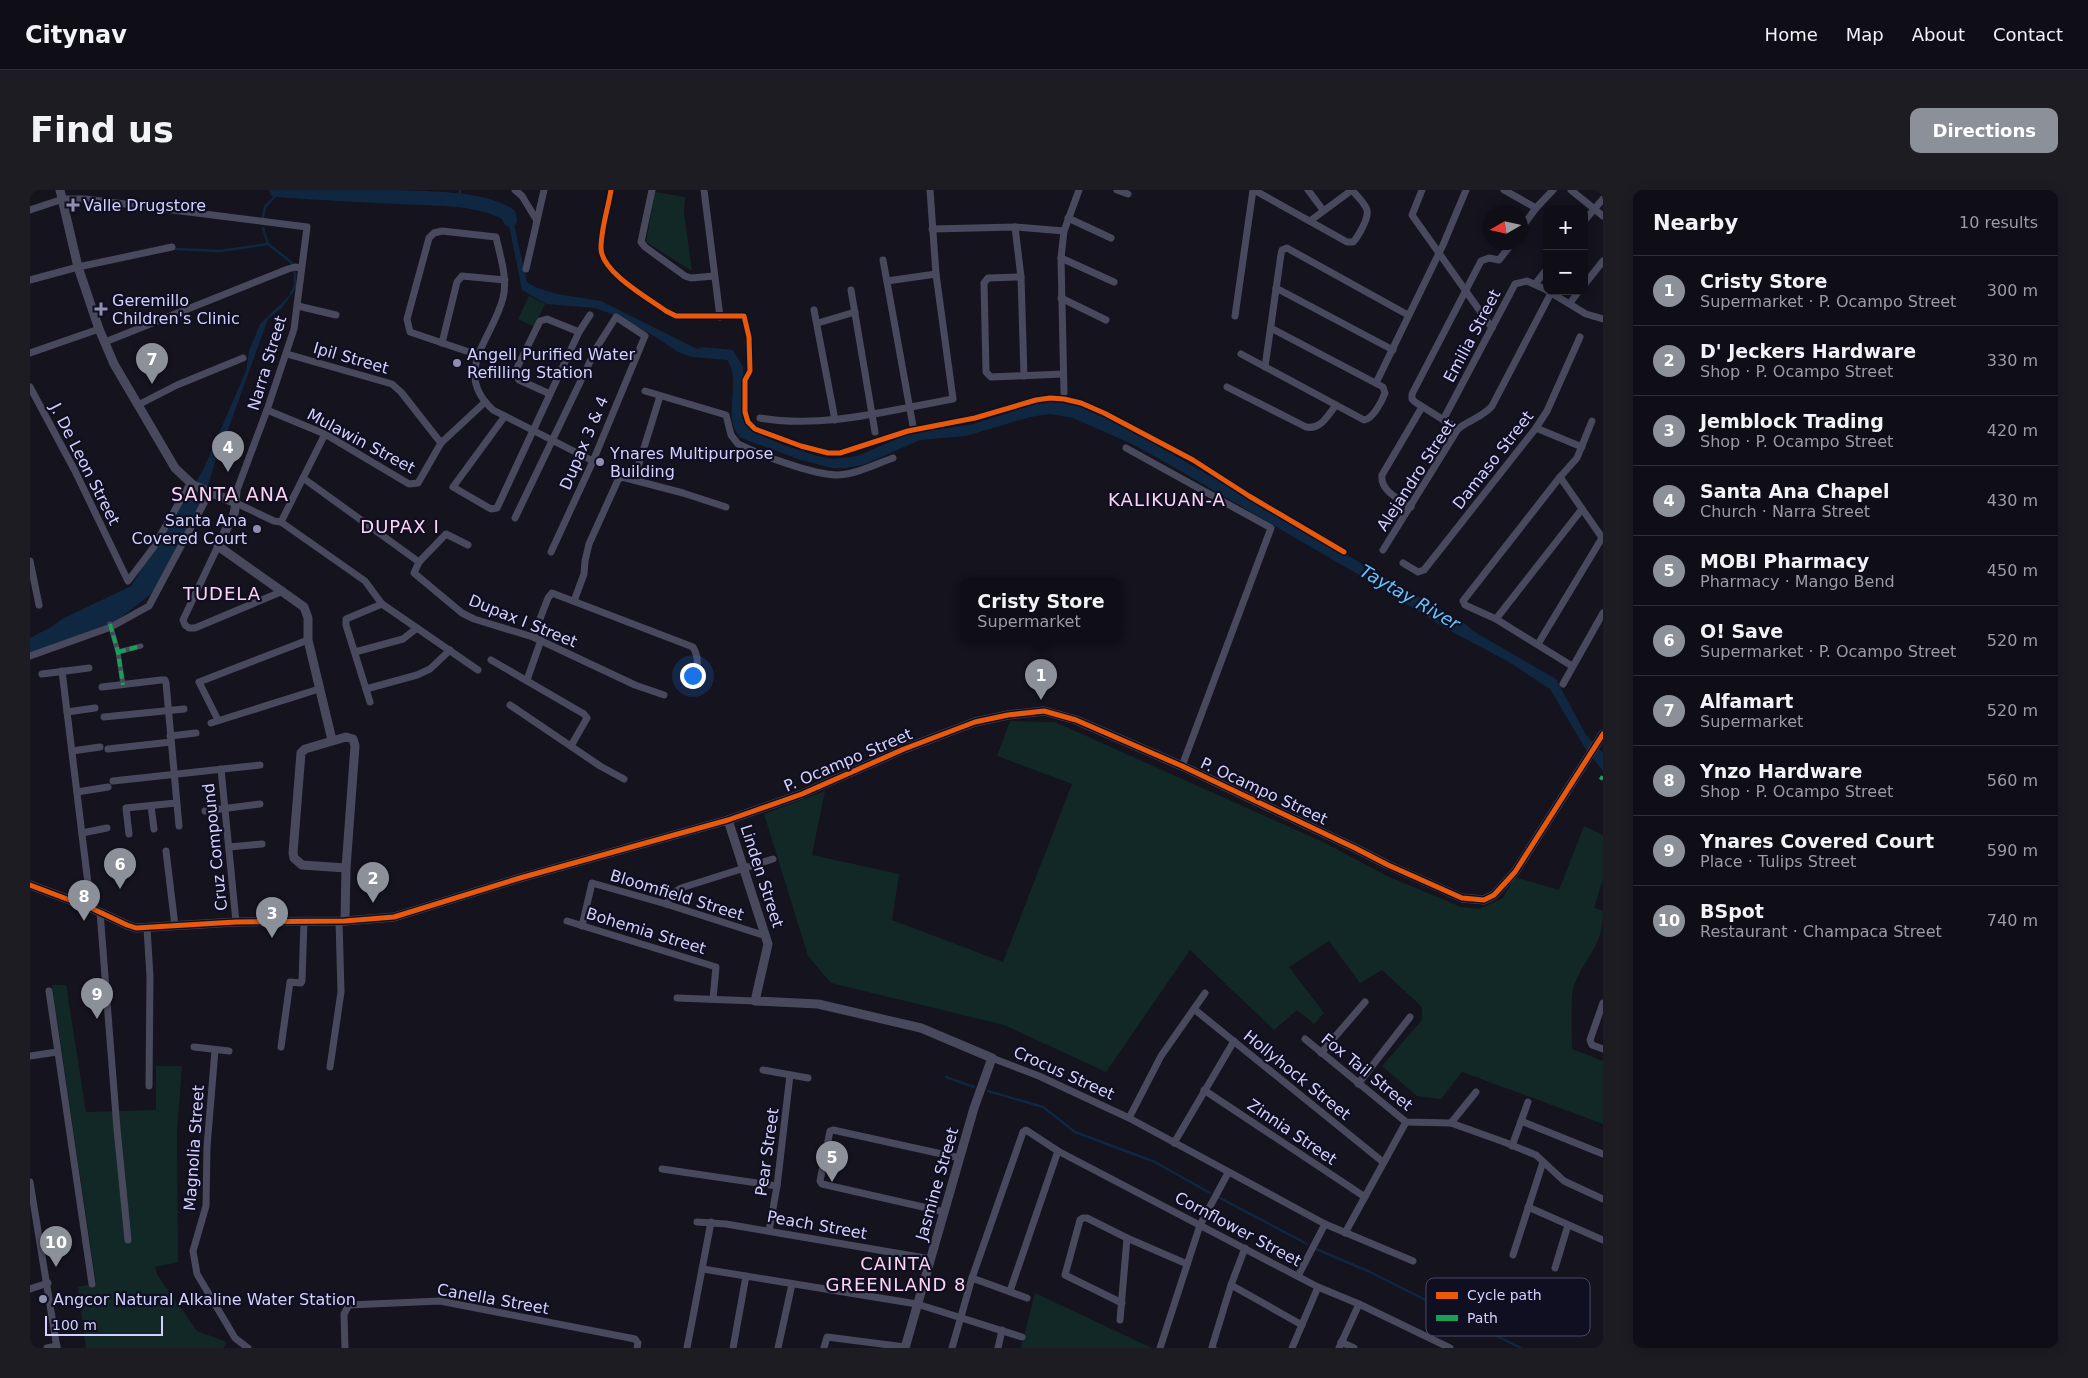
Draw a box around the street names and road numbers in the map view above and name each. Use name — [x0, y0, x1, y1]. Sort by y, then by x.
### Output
street label: Emilia Street — [1440, 286, 1504, 386]
street label: Narra Street — [244, 313, 290, 413]
street label: Ipil Street — [311, 338, 391, 378]
street label: Dupax 3 & 4 — [556, 393, 612, 493]
street label: J. De Leon Street — [46, 399, 124, 528]
street label: Mulawin Street — [304, 405, 418, 477]
street label: Damaso Street — [1449, 407, 1537, 513]
street label: Alejandro Street — [1373, 416, 1459, 534]
street label: Dupax I Street — [466, 591, 580, 651]
street label: P. Ocampo Street — [781, 724, 915, 796]
street label: P. Ocampo Street — [1198, 753, 1330, 829]
street label: Cruz Compound — [199, 782, 231, 912]
street label: Linden Street — [736, 822, 788, 930]
street label: Bloomfield Street — [608, 866, 746, 924]
street label: Bohemia Street — [584, 904, 708, 958]
street label: Hollyhock Street — [1240, 1026, 1354, 1124]
street label: Fox Tail Street — [1317, 1029, 1417, 1115]
street label: Crocus Street — [1011, 1042, 1117, 1104]
street label: Magnolia Street — [180, 1084, 208, 1212]
street label: Zinnia Street — [1244, 1095, 1340, 1169]
street label: Pear Street — [751, 1107, 783, 1197]
street label: Jasmine Street — [912, 1125, 962, 1244]
street label: Cornflower Street — [1172, 1188, 1304, 1270]
street label: Peach Street — [765, 1207, 869, 1243]
street label: Canella Street — [436, 1280, 550, 1318]

